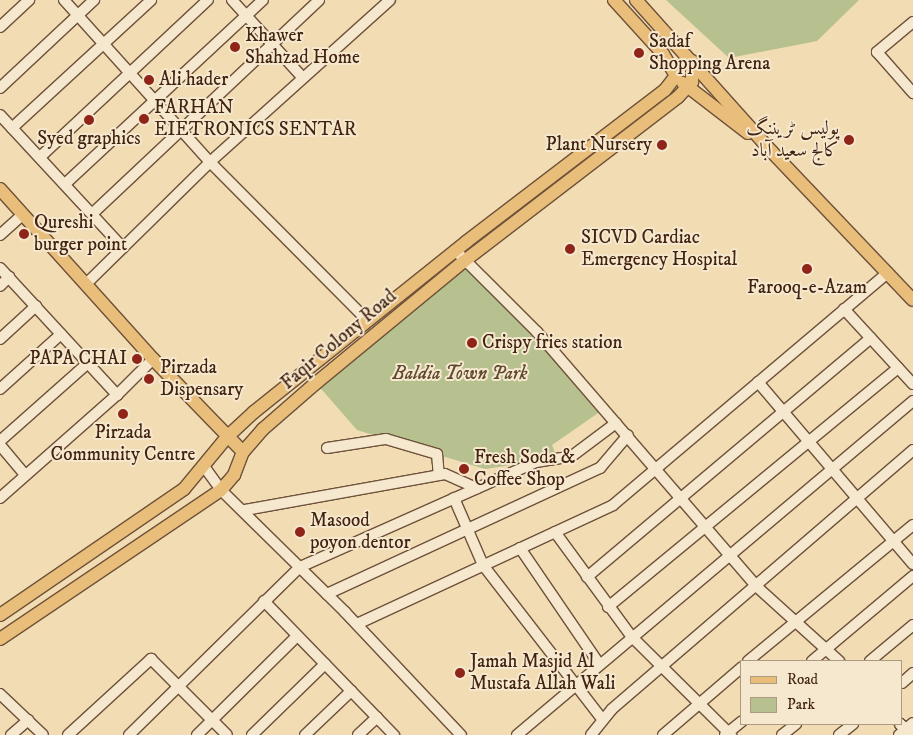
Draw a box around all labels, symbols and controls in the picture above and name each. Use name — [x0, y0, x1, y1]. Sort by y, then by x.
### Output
place label: Khawer Shahzad Home — [245, 25, 360, 69]
place label: Sadaf Shopping Arena — [649, 31, 770, 75]
marker: Khawer Shahzad Home — [229, 41, 241, 53]
marker: Sadaf Shopping Arena — [633, 47, 645, 59]
place label: Ali hader — [159, 69, 228, 91]
marker: Ali hader — [143, 74, 155, 86]
place label: FARHAN EIETRONICS SENTAR — [154, 97, 356, 141]
marker: FARHAN EIETRONICS SENTAR — [138, 113, 150, 125]
marker: Syed graphics — [83, 114, 95, 126]
place label: پولیس ٹریننگ کالج سعید آباد — [746, 118, 839, 162]
place label: Syed graphics — [37, 128, 141, 150]
place label: Plant Nursery — [546, 134, 652, 156]
marker: پولیس ٹریننگ کالج سعید آباد — [843, 134, 855, 146]
marker: Plant Nursery — [656, 139, 668, 151]
place label: Qureshi burger point — [34, 212, 127, 256]
place label: SICVD Cardiac Emergency Hospital — [581, 227, 737, 271]
marker: Qureshi burger point — [18, 228, 30, 240]
marker: SICVD Cardiac Emergency Hospital — [563, 242, 577, 256]
marker: Farooq-e-Azam — [801, 263, 813, 275]
place label: Farooq-e-Azam — [747, 277, 867, 299]
street label: Faqir Colony Road — [277, 285, 401, 395]
place label: Crispy fries station — [482, 332, 622, 354]
marker: Crispy fries station — [466, 337, 478, 349]
place label: PAPA CHAI — [29, 348, 127, 370]
marker: PAPA CHAI — [131, 353, 143, 365]
place label: Pirzada Dispensary — [160, 357, 243, 401]
park label: Baldia Town Park — [392, 363, 528, 385]
marker: Pirzada Dispensary — [142, 372, 156, 386]
marker: Pirzada Community Centre — [117, 408, 129, 420]
place label: Pirzada Community Centre — [51, 422, 195, 466]
place label: Fresh Soda & Coffee Shop — [474, 447, 575, 491]
marker: Fresh Soda & Coffee Shop — [458, 463, 470, 475]
place label: Masood poyon dentor — [310, 510, 410, 554]
marker: Masood poyon dentor — [294, 526, 306, 538]
place label: Jamah Masjid Al Mustafa Allah Wali — [470, 651, 616, 695]
legend — [740, 660, 903, 725]
marker: Jamah Masjid Al Mustafa Allah Wali — [454, 667, 466, 679]
text: Road — [787, 670, 818, 689]
text: Park — [787, 695, 815, 714]

